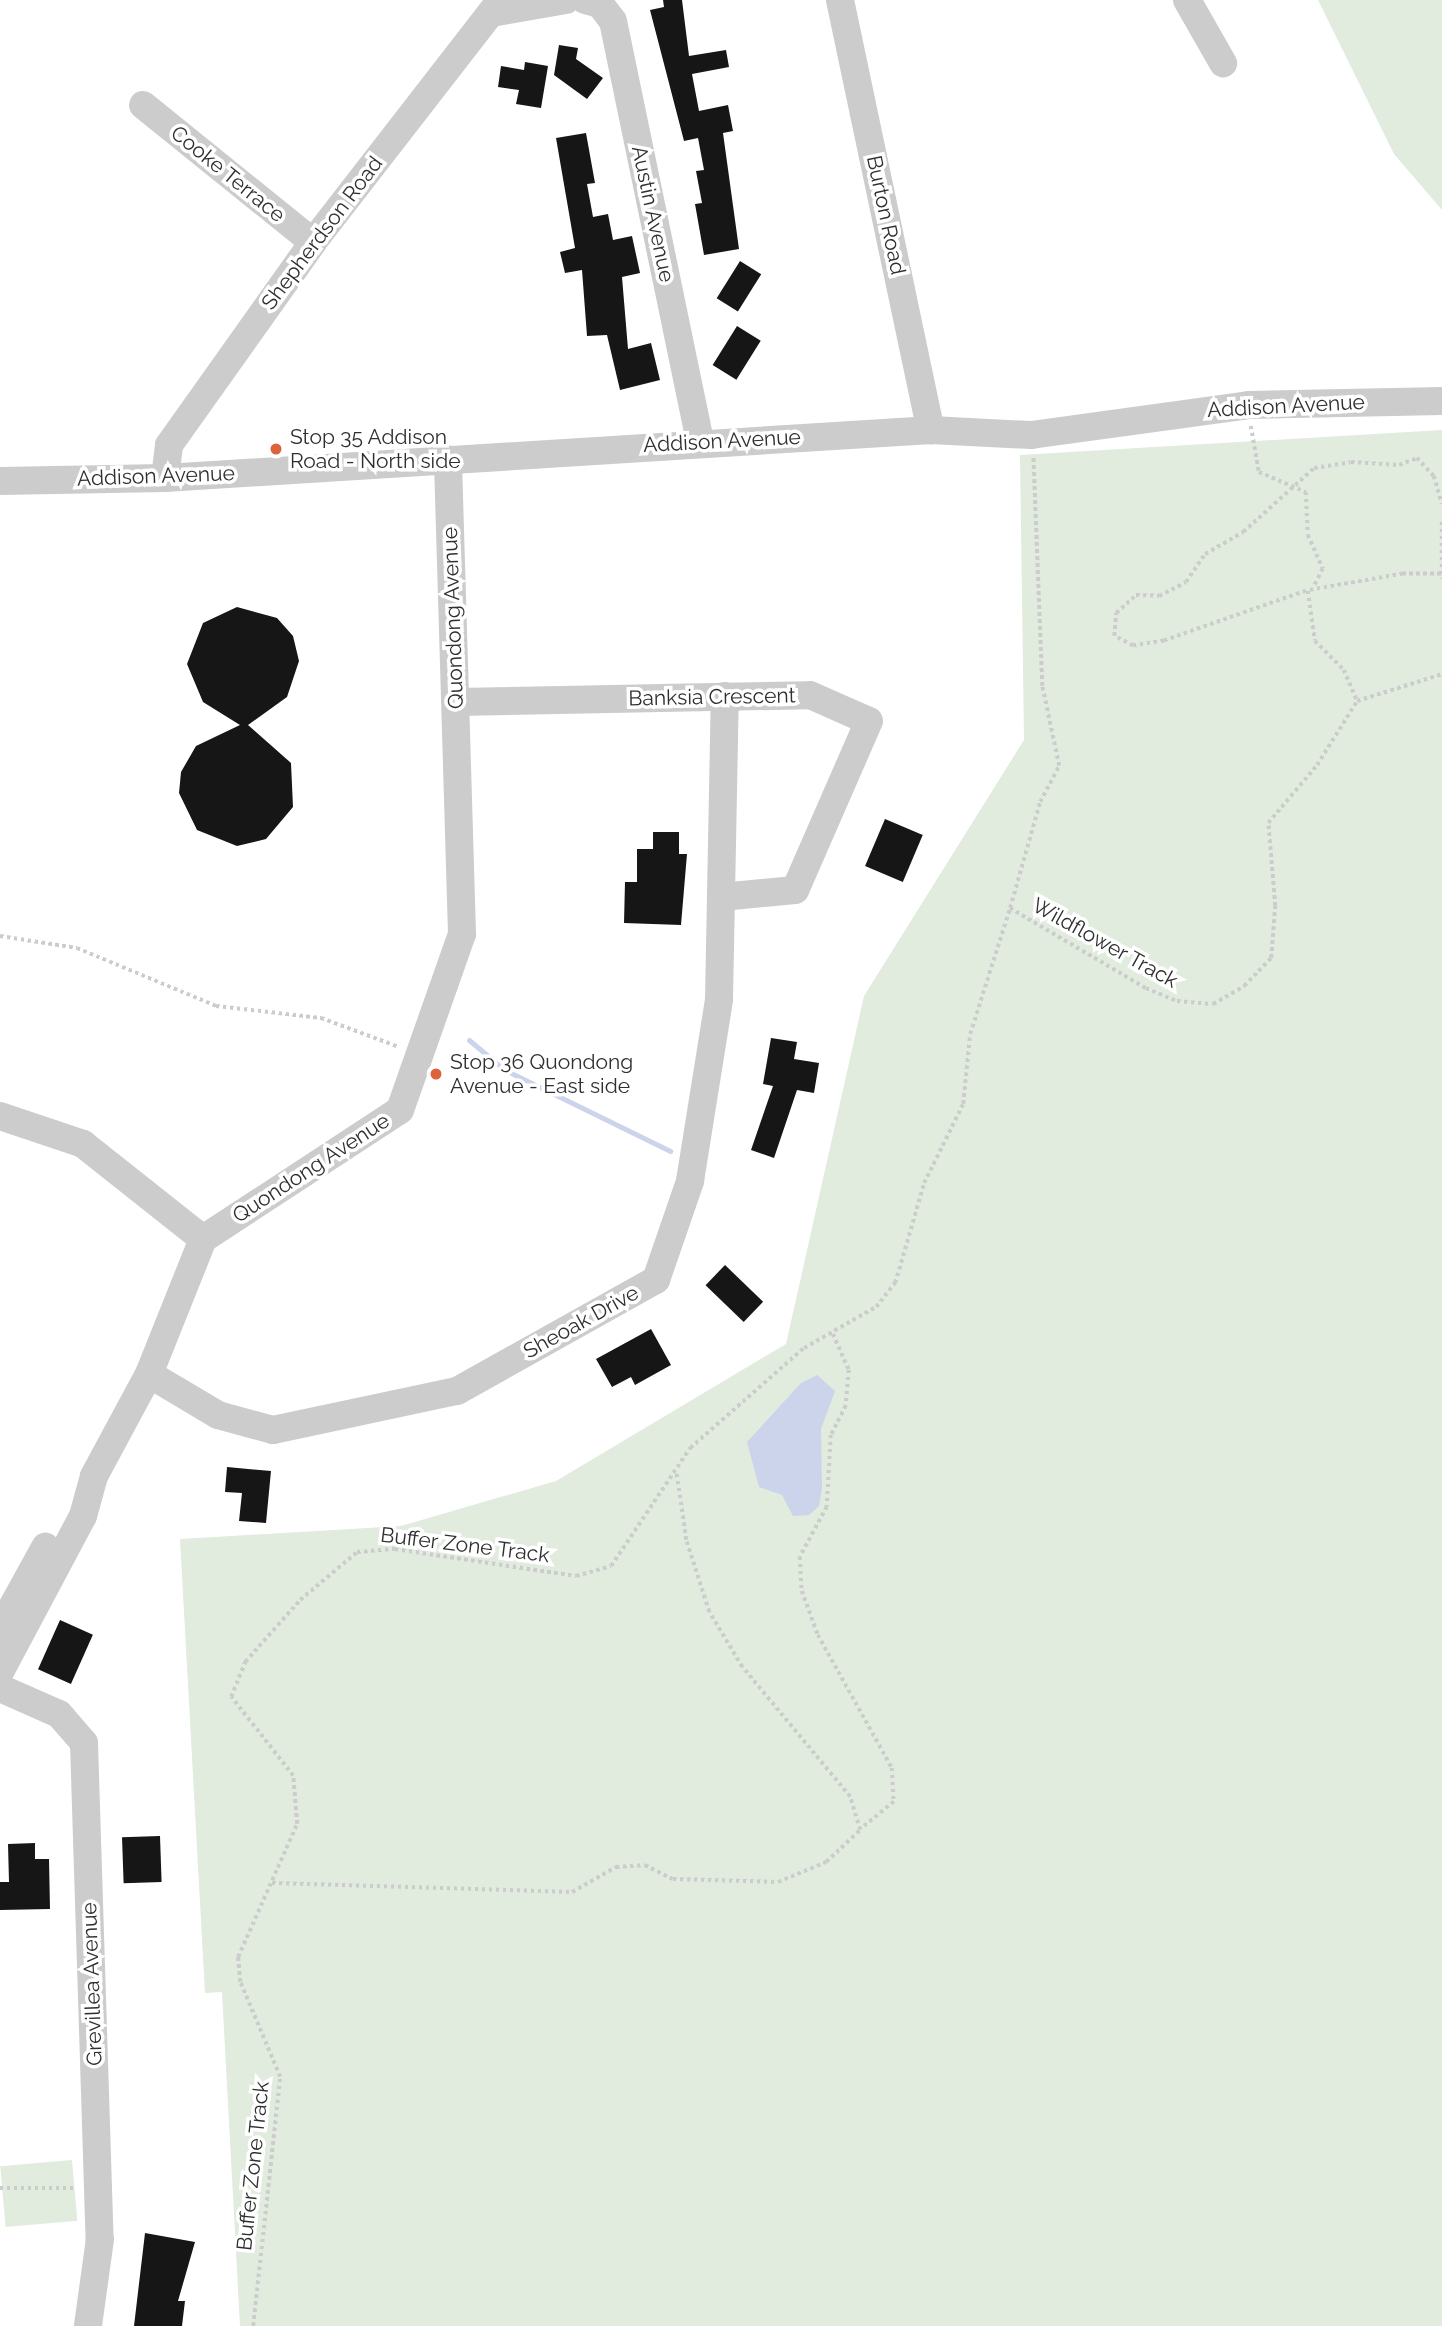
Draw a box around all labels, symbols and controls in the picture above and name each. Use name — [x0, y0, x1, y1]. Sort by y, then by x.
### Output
street label: Cooke Terrace — [166, 120, 290, 228]
street label: Austin Avenue — [626, 143, 680, 285]
street label: Shepherdson Road — [256, 151, 388, 315]
street label: Burton Road — [861, 153, 911, 277]
street label: Addison Avenue — [1206, 389, 1366, 423]
place label: Stop 35 Addison Road - North side — [290, 424, 461, 474]
street label: Addison Avenue — [642, 424, 802, 458]
marker: Stop 35 Addison Road - North side — [268, 441, 284, 457]
street label: Addison Avenue — [76, 461, 236, 491]
street label: Quondong Avenue — [437, 526, 469, 710]
street label: Banksia Crescent — [628, 683, 796, 711]
street label: Wildflower Track — [1027, 892, 1183, 994]
place label: Stop 36 Quondong Avenue - East side — [450, 1049, 633, 1099]
marker: Stop 36 Quondong Avenue - East side — [428, 1066, 444, 1082]
street label: Quondong Avenue — [227, 1108, 395, 1228]
street label: Sheoak Drive — [519, 1280, 643, 1364]
street label: Buffer Zone Track — [379, 1522, 551, 1568]
street label: Grevillea Avenue — [77, 1902, 107, 2066]
street label: Buffer Zone Track — [232, 2080, 274, 2252]

